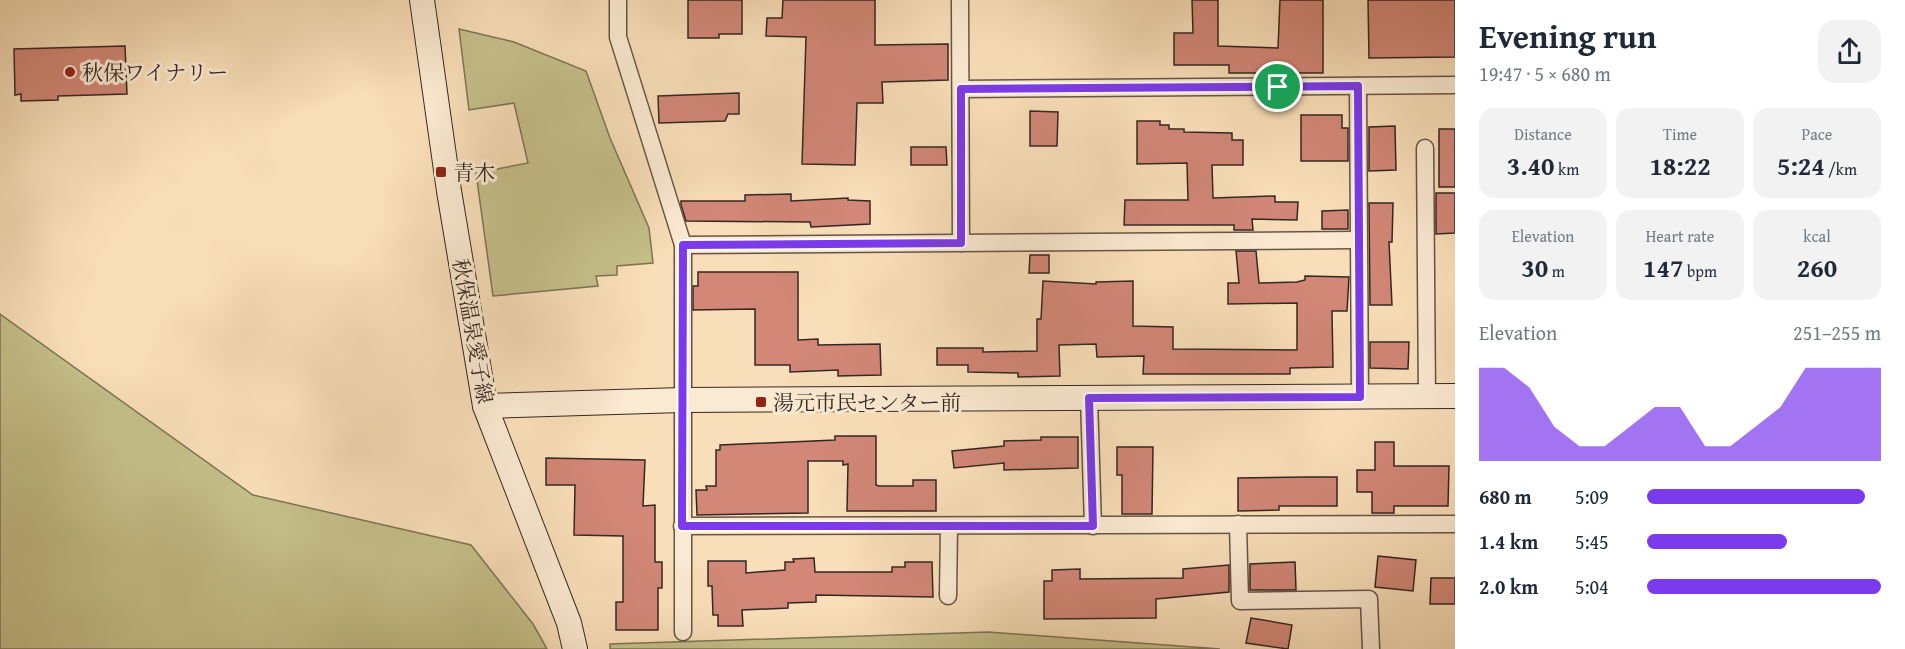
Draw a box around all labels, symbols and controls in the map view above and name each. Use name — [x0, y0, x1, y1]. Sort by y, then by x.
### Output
text: Evening run — [1479, 12, 1656, 60]
button: share — [1818, 20, 1881, 83]
place label: 秋保ワイナリー — [82, 57, 228, 88]
text: 19:47 · 5 × 680 m — [1479, 59, 1611, 88]
pin — [1252, 61, 1303, 112]
marker: 秋保ワイナリー — [63, 65, 77, 79]
icon: arrive — [1261, 70, 1294, 103]
text: Distance — [1514, 122, 1572, 146]
text: Time — [1663, 122, 1697, 146]
text: Pace — [1802, 122, 1832, 146]
text: 3.40 — [1507, 146, 1555, 185]
text: 18:22 — [1649, 146, 1711, 185]
text: 5:24 — [1777, 146, 1825, 185]
place label: 青木 — [453, 157, 495, 188]
text: km — [1555, 157, 1579, 181]
text: /km — [1825, 157, 1857, 181]
marker: 青木 — [434, 165, 448, 179]
text: Elevation — [1512, 224, 1574, 248]
text: Heart rate — [1646, 224, 1714, 248]
text: kcal — [1803, 224, 1831, 248]
text: 30 — [1521, 248, 1548, 287]
text: 147 — [1643, 248, 1683, 287]
text: 260 — [1797, 248, 1837, 287]
street label: 秋保温泉愛子線 — [445, 256, 501, 406]
text: m — [1548, 259, 1565, 283]
text: bpm — [1683, 259, 1717, 283]
text: Elevation — [1479, 318, 1557, 347]
text: 251–255 m — [1793, 318, 1881, 347]
place label: 湯元市民センター前 — [773, 387, 961, 418]
marker: 湯元市民センター前 — [754, 395, 768, 409]
text: 680 m — [1479, 482, 1532, 511]
text: 5:09 — [1575, 482, 1609, 511]
text: 1.4 km — [1479, 527, 1538, 556]
text: 5:45 — [1575, 527, 1609, 556]
text: 2.0 km — [1479, 572, 1538, 601]
text: 5:04 — [1575, 572, 1609, 601]

